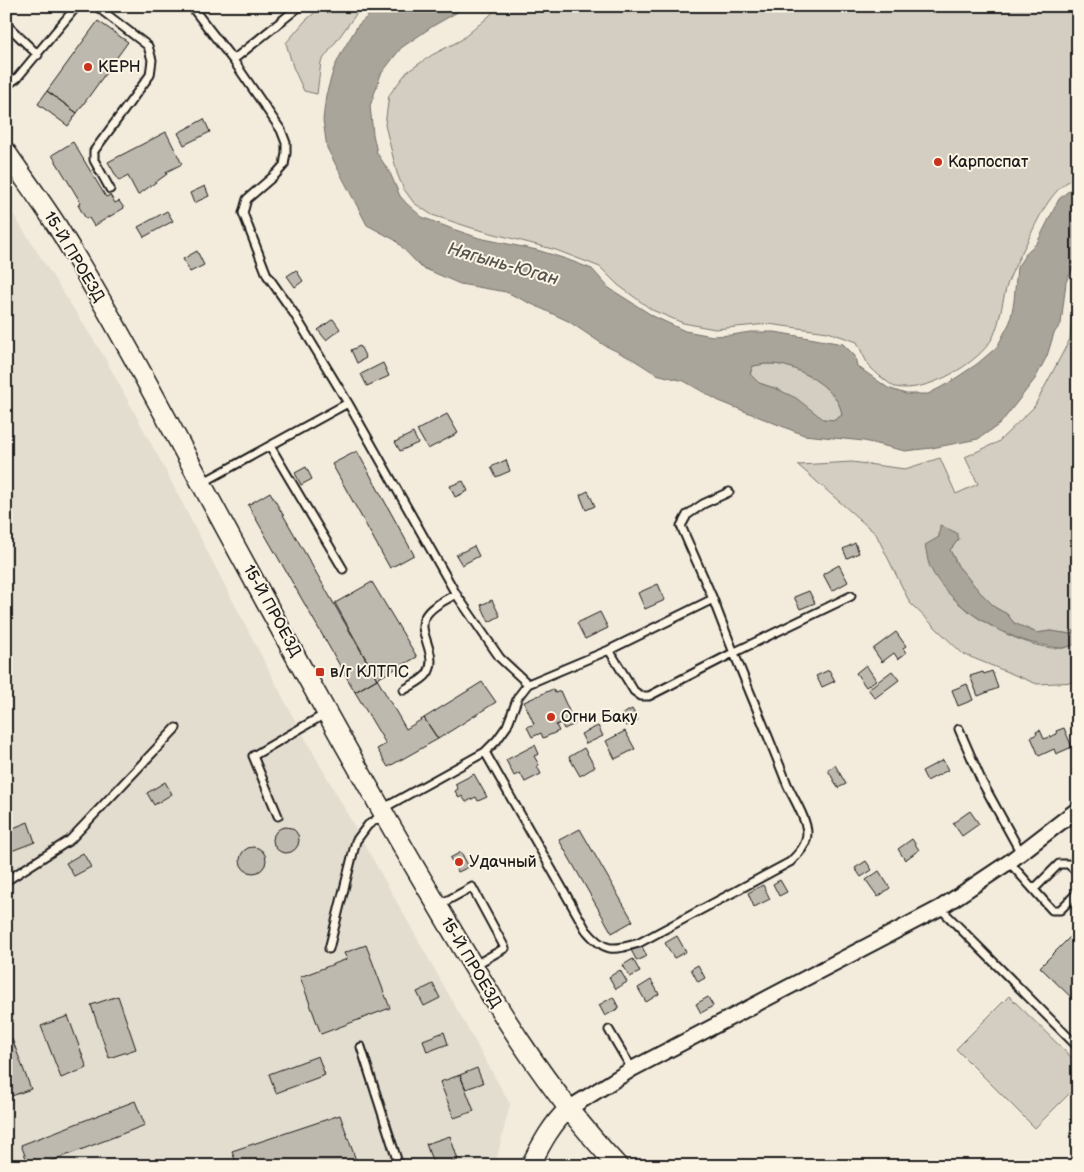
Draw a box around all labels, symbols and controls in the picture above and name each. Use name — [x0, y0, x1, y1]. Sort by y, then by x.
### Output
place label: КЕРН — [98, 58, 141, 77]
marker: КЕРН — [82, 61, 94, 73]
place label: Карпоспат — [948, 153, 1029, 172]
marker: Карпоспат — [932, 156, 944, 168]
street label: 15-Й ПРОЕЗД — [40, 208, 108, 306]
water label: Нягынь-Юган — [445, 238, 561, 290]
street label: 15-Й ПРОЕЗД — [239, 562, 305, 660]
place label: в/г КЛТПС — [330, 663, 409, 682]
marker: в/г КЛТПС — [314, 666, 326, 678]
place label: Огни Баку — [561, 708, 638, 727]
marker: Огни Баку — [545, 711, 557, 723]
place label: Удачный — [469, 853, 537, 872]
marker: Удачный — [453, 856, 465, 868]
street label: 15-Й ПРОЕЗД — [437, 914, 505, 1012]

